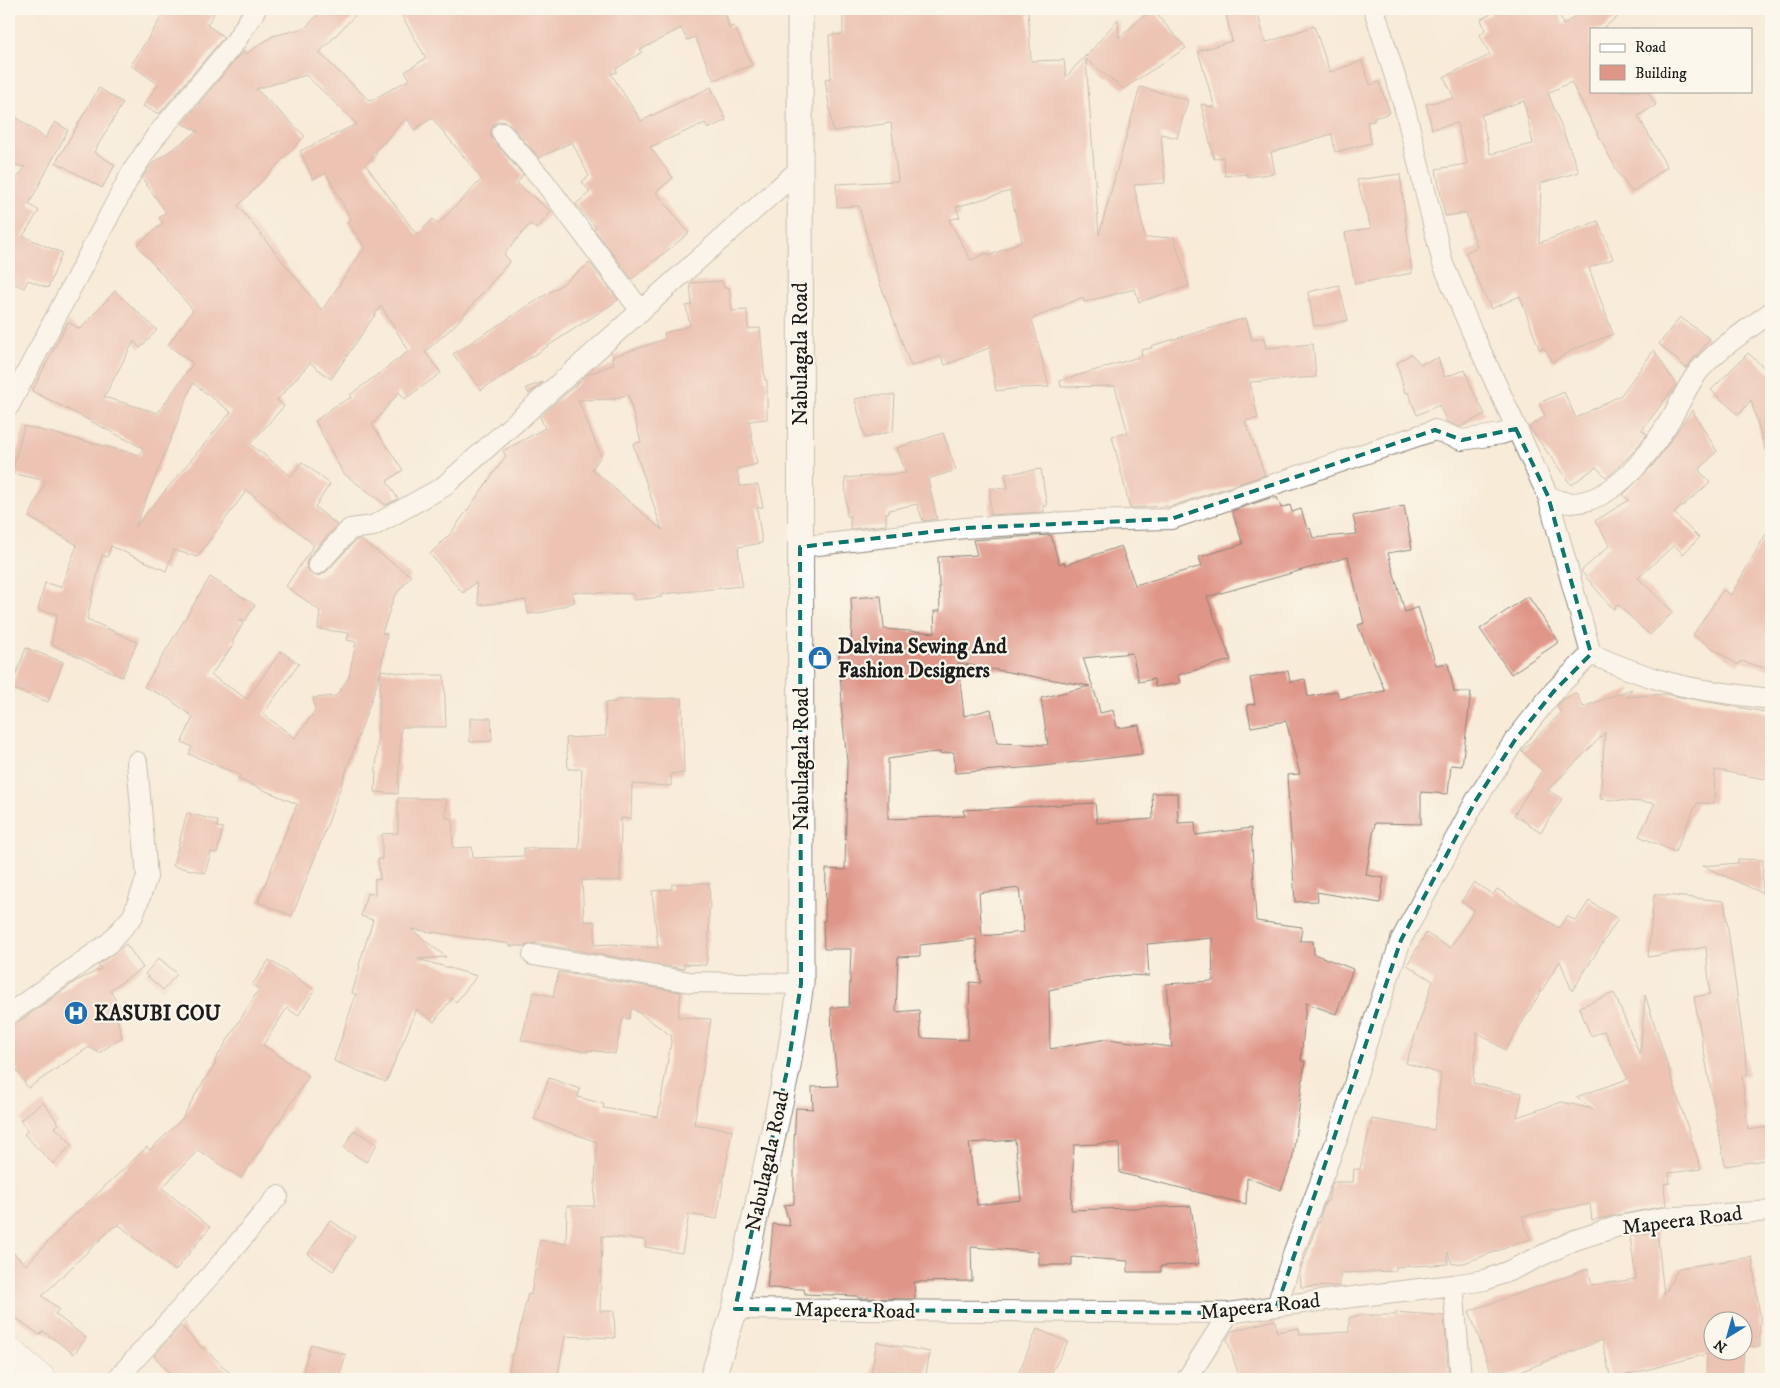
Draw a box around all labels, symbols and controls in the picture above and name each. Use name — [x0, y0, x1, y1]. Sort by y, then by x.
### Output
legend — [1590, 28, 1752, 92]
text: Road — [1635, 38, 1667, 57]
text: Building — [1635, 64, 1687, 83]
street label: Nabulagala Road — [788, 282, 814, 426]
place label: Dalvina Sewing And Fashion Designers — [838, 634, 1007, 684]
shop icon: Dalvina Sewing And Fashion Designers — [807, 645, 833, 671]
street label: Nabulagala Road — [789, 687, 815, 831]
hospital icon: KASUBI COU — [63, 1000, 89, 1026]
place label: KASUBI COU — [94, 1001, 222, 1027]
street label: Nabulagala Road — [740, 1088, 796, 1234]
street label: Mapeera Road — [1621, 1201, 1744, 1241]
street label: Mapeera Road — [1199, 1288, 1322, 1326]
street label: Mapeera Road — [794, 1297, 916, 1325]
north arrow — [1702, 1310, 1752, 1360]
text: N — [1710, 1335, 1731, 1356]

